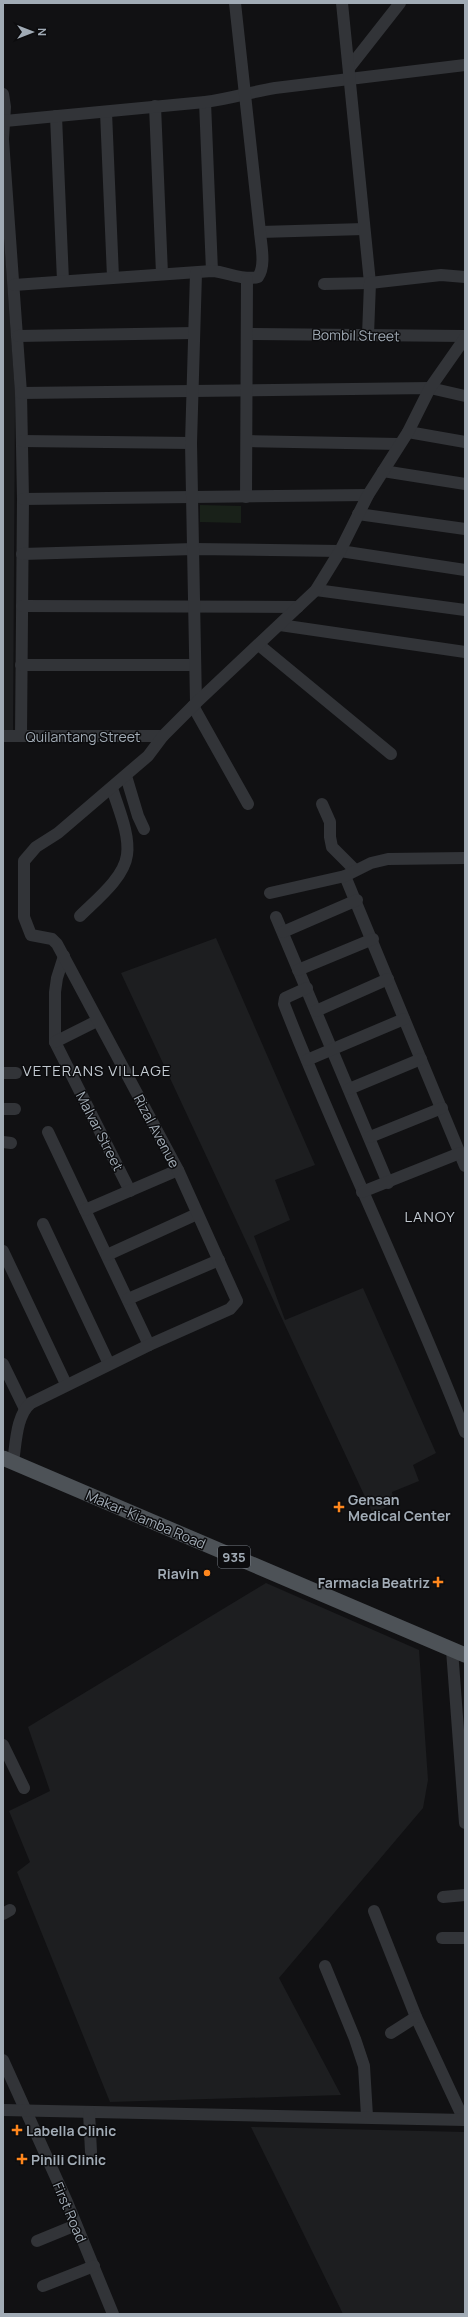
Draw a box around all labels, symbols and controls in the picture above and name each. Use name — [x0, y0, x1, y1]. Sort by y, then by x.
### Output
north arrow — [12, 12, 52, 52]
text: N — [35, 28, 50, 36]
street label: Bombil Street — [312, 325, 400, 345]
street label: Quilantang Street — [26, 727, 141, 746]
district label: VETERANS VILLAGE — [23, 1060, 171, 1081]
street label: Malvar Street — [72, 1088, 128, 1174]
street label: Rizal Avenue — [130, 1091, 184, 1171]
district label: LANOY — [404, 1206, 456, 1227]
street label: Makar-Kiamba Road — [83, 1485, 209, 1553]
place label: Gensan Medical Center — [348, 1490, 451, 1525]
marker: Gensan Medical Center — [333, 1501, 345, 1513]
road number: 935 — [218, 1546, 250, 1568]
place label: Riavin — [158, 1564, 199, 1583]
marker: Riavin — [202, 1568, 212, 1578]
place label: Farmacia Beatriz — [318, 1573, 430, 1592]
marker: Farmacia Beatriz — [433, 1577, 443, 1587]
place label: Labella Clinic — [26, 2121, 116, 2140]
marker: Labella Clinic — [11, 2124, 23, 2136]
place label: Pinili Clinic — [31, 2150, 106, 2169]
marker: Pinili Clinic — [16, 2153, 28, 2165]
street label: First Road — [49, 2179, 91, 2245]

